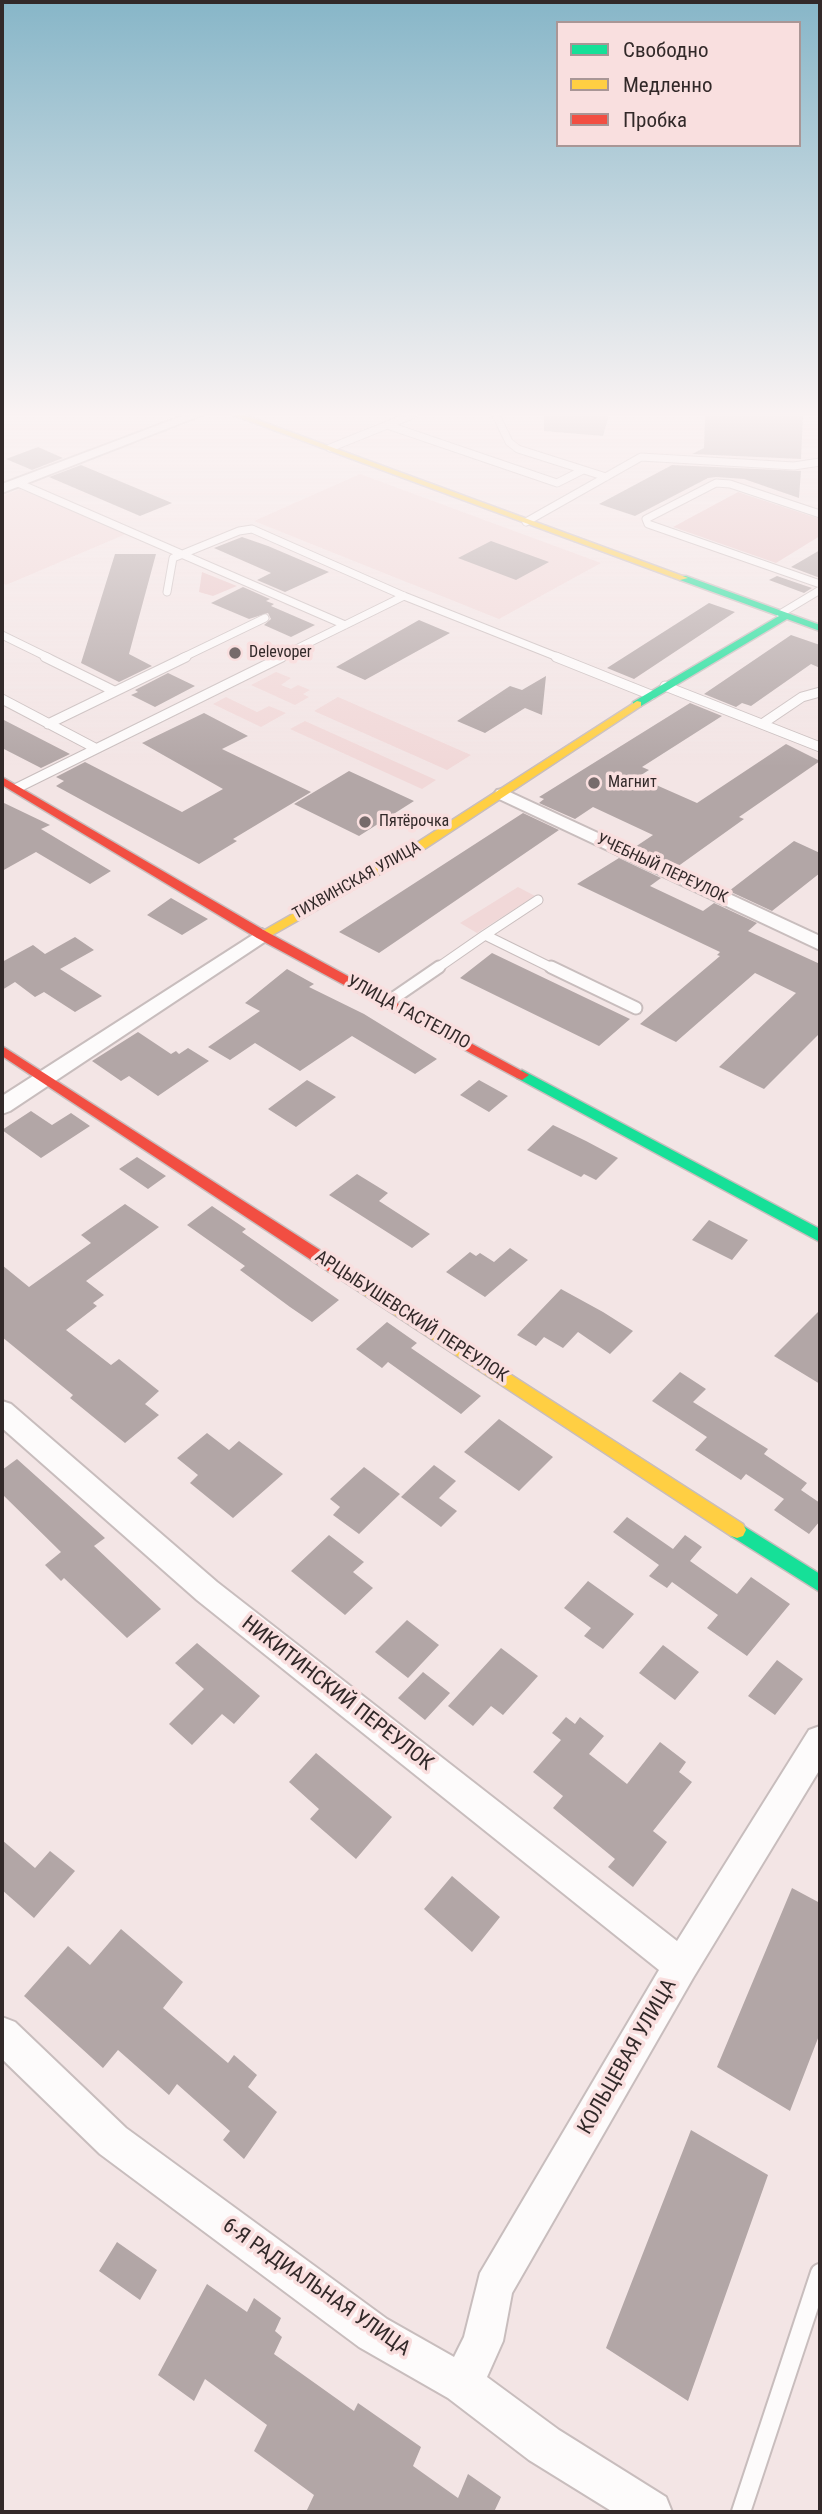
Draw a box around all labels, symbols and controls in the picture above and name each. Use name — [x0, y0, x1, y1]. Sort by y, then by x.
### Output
legend — [556, 21, 801, 147]
text: Свободно — [623, 38, 709, 62]
text: Медленно — [623, 73, 712, 97]
text: Пробка — [623, 108, 687, 132]
place label: Delevoper — [249, 643, 312, 663]
marker: Delevoper — [227, 645, 243, 661]
place label: Магнит — [608, 773, 657, 793]
marker: Магнит — [586, 775, 602, 791]
place label: Пятёрочка — [379, 812, 449, 832]
marker: Пятёрочка — [357, 814, 373, 830]
street label: УЧЕБНЫЙ ПЕРЕУЛОК — [593, 830, 731, 908]
street label: ТИХВИНСКАЯ УЛИЦА — [290, 838, 424, 924]
street label: УЛИЦА ГАСТЕЛЛО — [343, 971, 473, 1055]
street label: АРЦЫБУШЕВСКИЙ ПЕРЕУЛОК — [310, 1246, 512, 1388]
street label: НИКИТИНСКИЙ ПЕРЕУЛОК — [236, 1611, 438, 1777]
street label: КОЛЬЦЕВАЯ УЛИЦА — [573, 1975, 683, 2139]
street label: 6-Я РАДИАЛЬНАЯ УЛИЦА — [217, 2214, 415, 2362]

